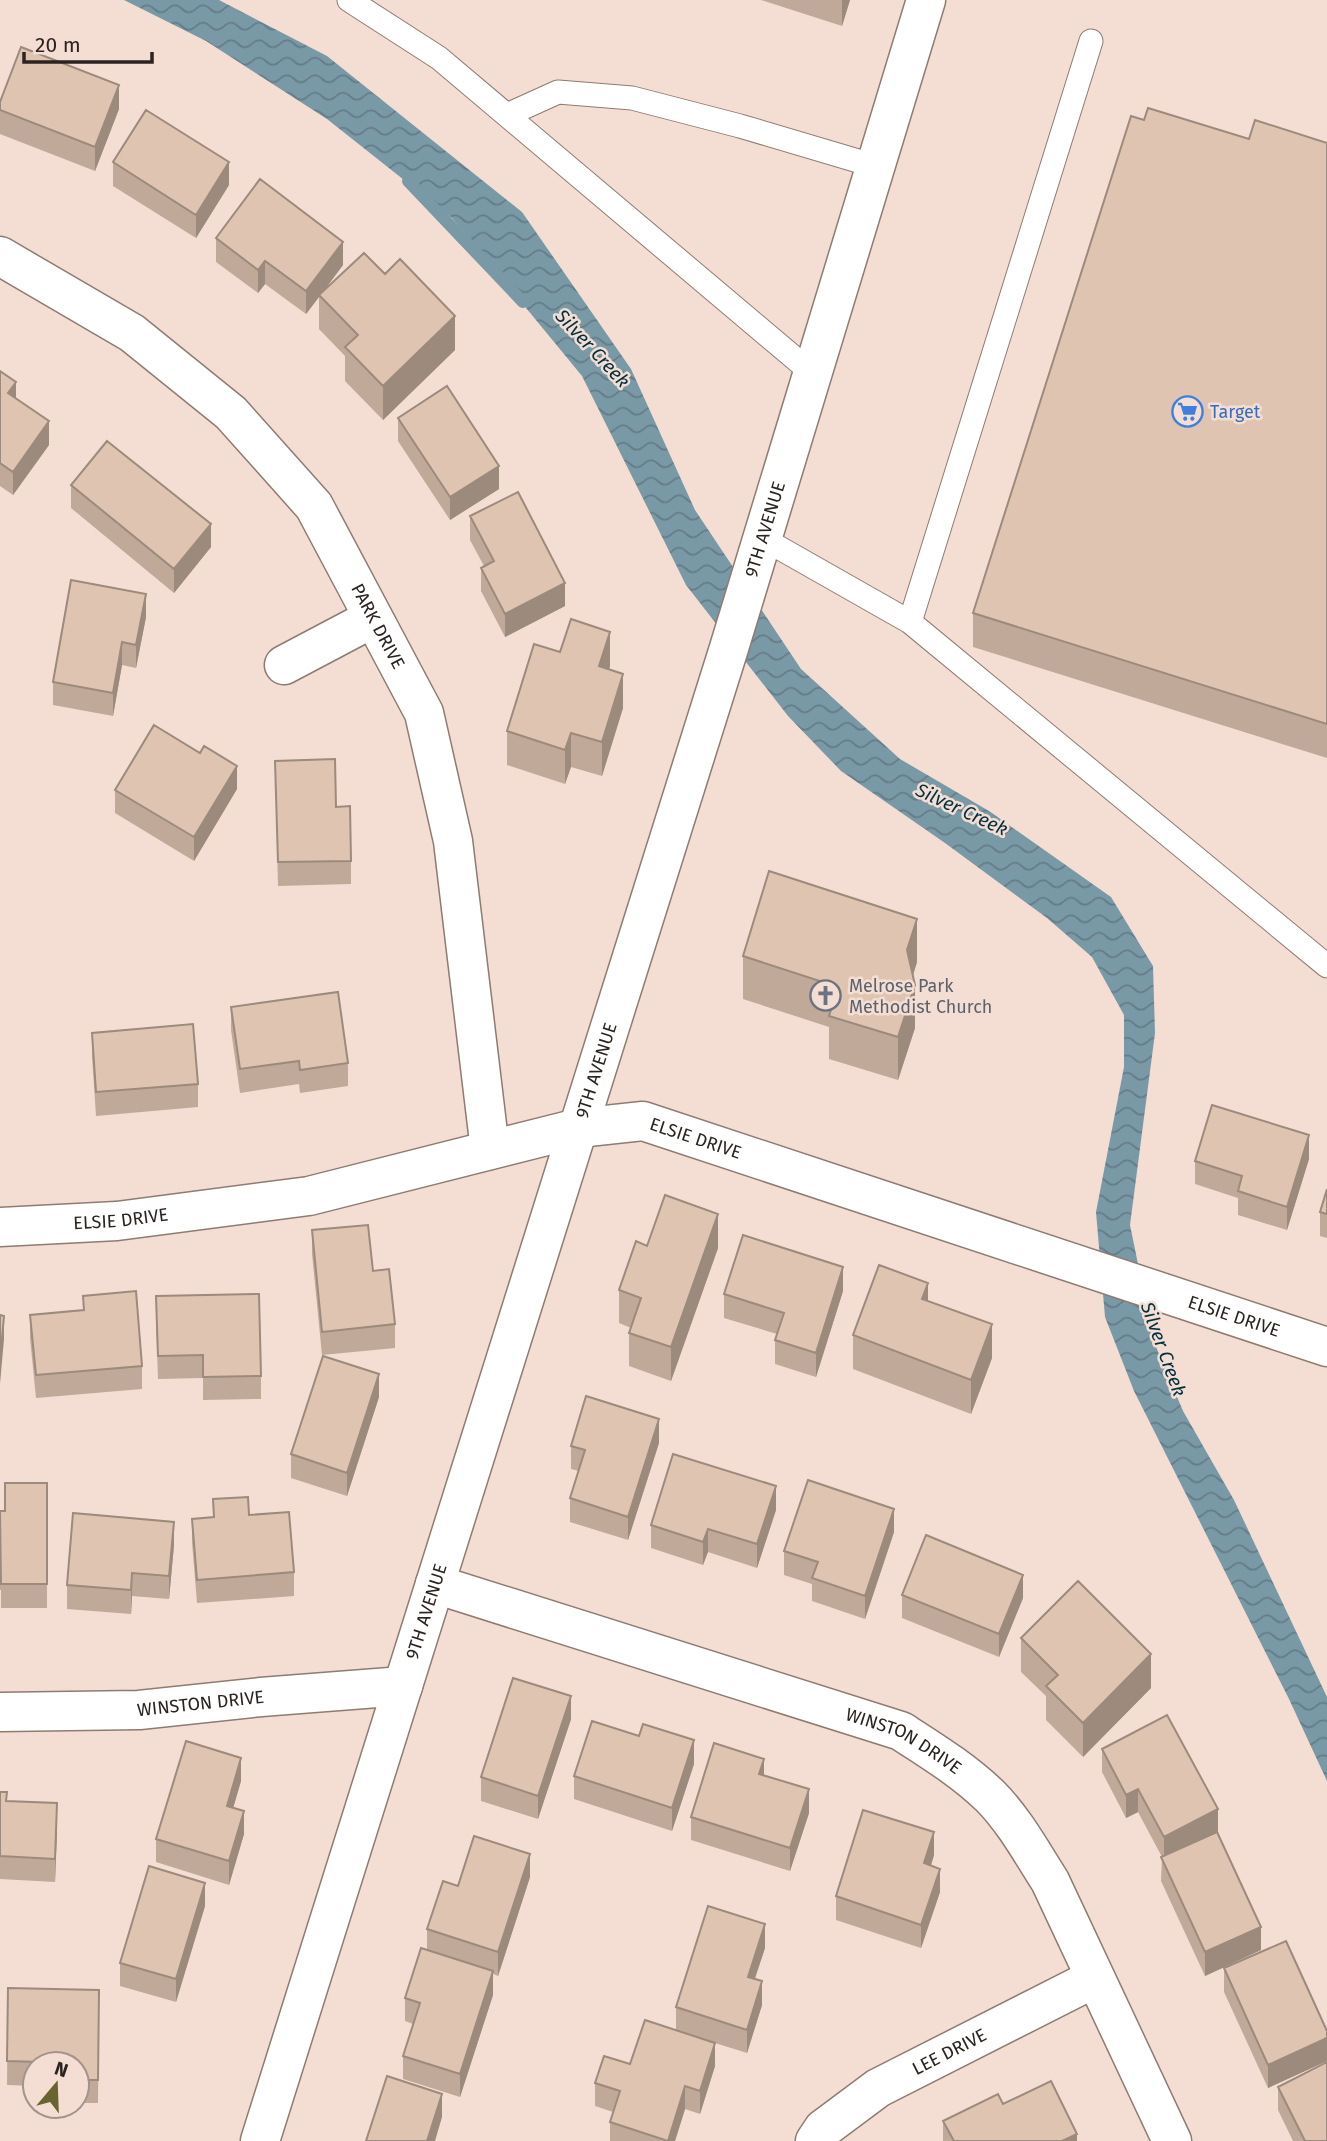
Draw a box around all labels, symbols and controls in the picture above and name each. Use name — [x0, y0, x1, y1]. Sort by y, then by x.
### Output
scale bar — [24, 21, 152, 65]
text: 20 m — [35, 32, 81, 58]
water label: Silver Creek — [550, 304, 635, 392]
supermarket icon: Target — [1170, 395, 1204, 429]
place label: Target — [1210, 401, 1261, 423]
street label: 9TH AVENUE — [740, 479, 790, 580]
street label: PARK DRIVE — [346, 580, 410, 673]
water label: Silver Creek — [911, 778, 1011, 841]
place label: Melrose Park Methodist Church — [849, 975, 992, 1018]
church icon: Melrose Park Methodist Church — [809, 979, 843, 1013]
street label: 9TH AVENUE — [571, 1020, 622, 1121]
street label: ELSIE DRIVE — [647, 1113, 744, 1164]
street label: ELSIE DRIVE — [73, 1203, 170, 1234]
street label: ELSIE DRIVE — [1185, 1291, 1283, 1342]
water label: Silver Creek — [1135, 1298, 1191, 1400]
street label: 9TH AVENUE — [401, 1561, 452, 1662]
street label: WINSTON DRIVE — [136, 1686, 265, 1721]
street label: WINSTON DRIVE — [843, 1703, 966, 1779]
street label: LEE DRIVE — [908, 2024, 990, 2080]
north arrow — [21, 2050, 91, 2120]
text: N — [52, 2056, 71, 2082]

